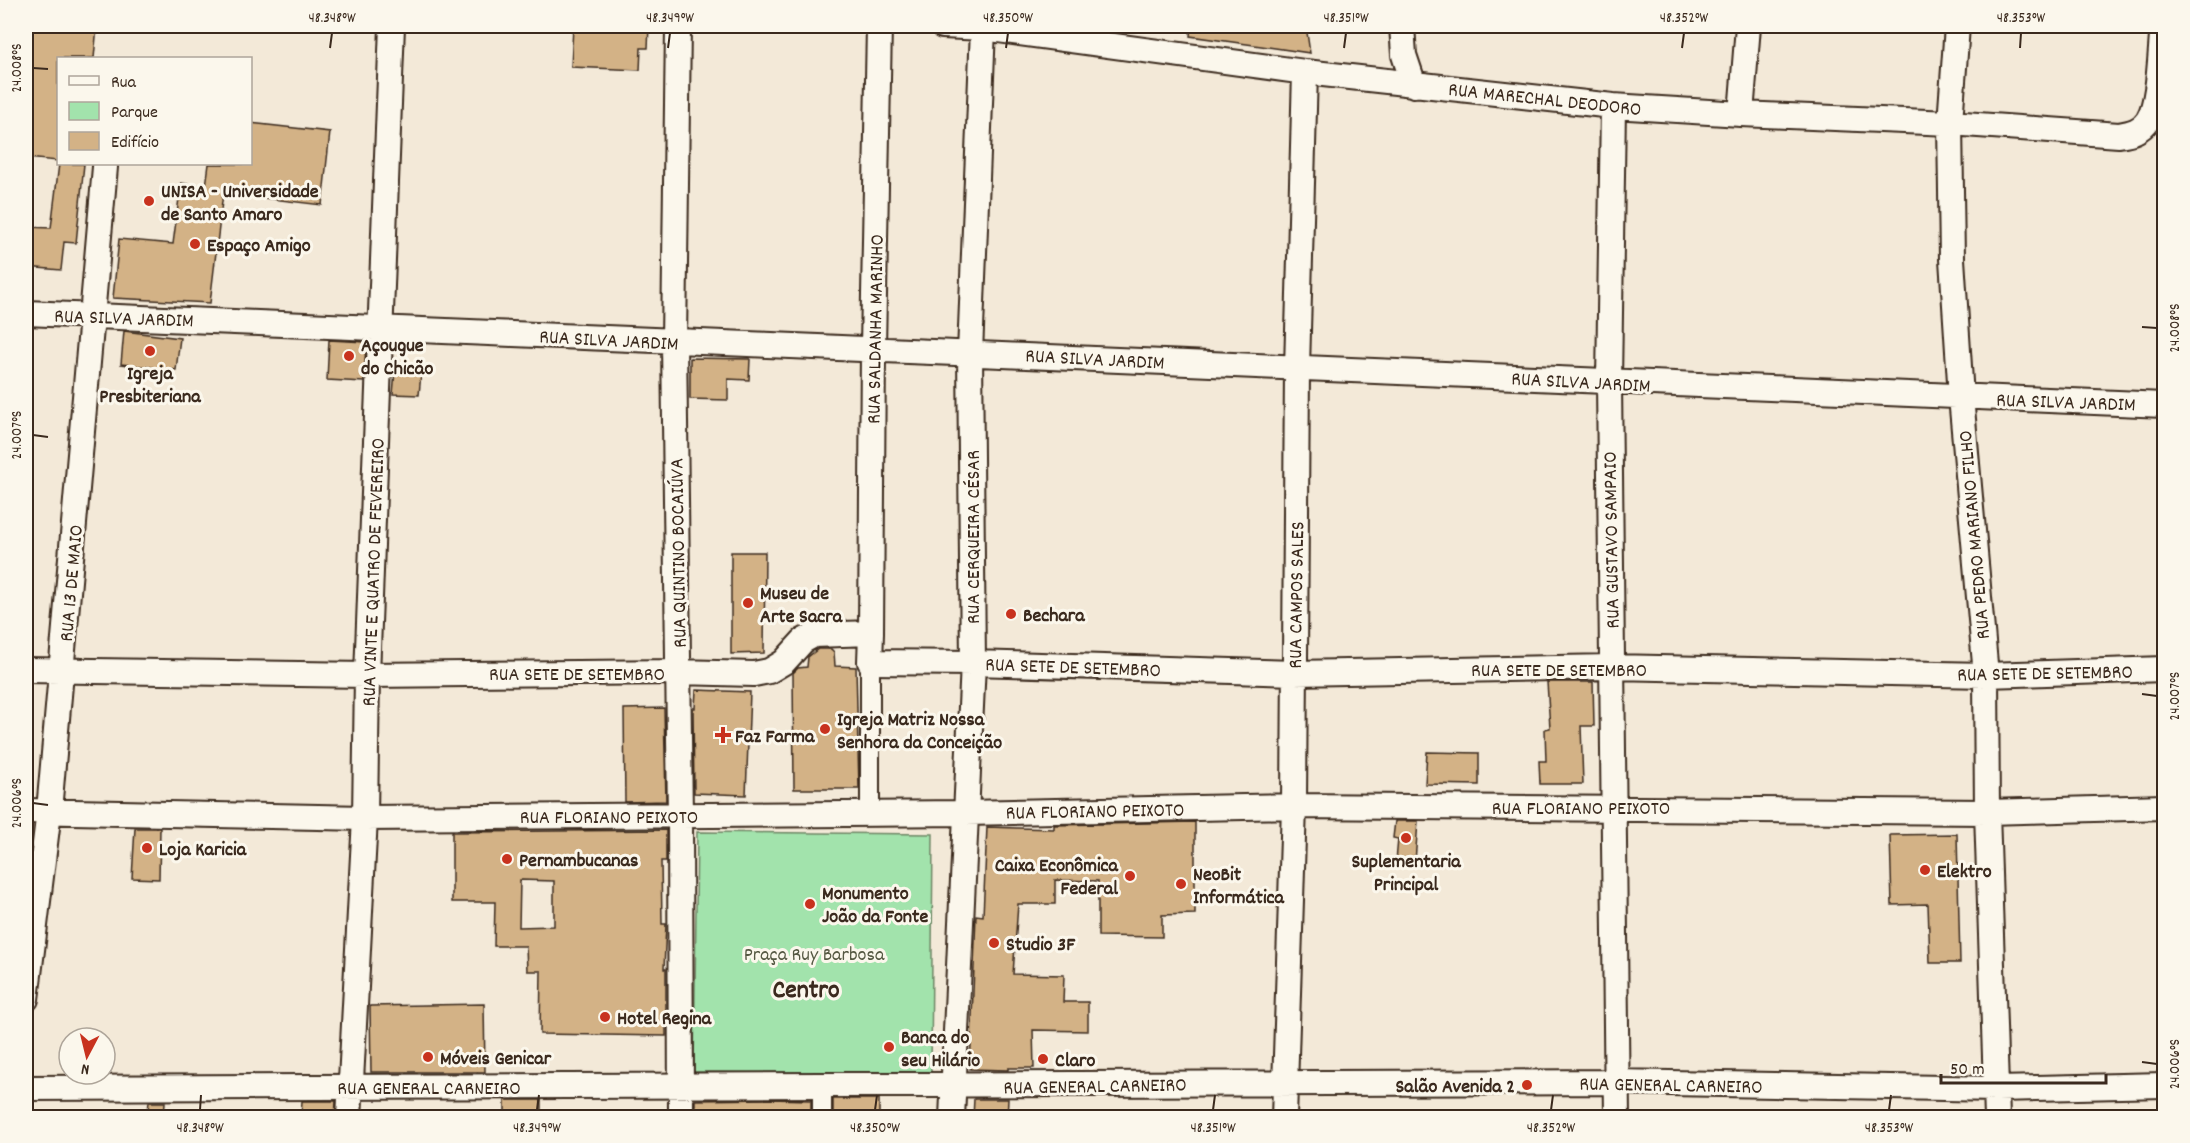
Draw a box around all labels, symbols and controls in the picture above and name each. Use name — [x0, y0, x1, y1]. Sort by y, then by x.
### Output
text: 48.348°W — [308, 8, 356, 30]
text: 48.349°W — [646, 8, 694, 30]
text: 48.350°W — [983, 8, 1033, 30]
text: 48.351°W — [1323, 8, 1369, 30]
text: 48.352°W — [1660, 8, 1709, 30]
text: 48.353°W — [1997, 8, 2046, 30]
text: 24.008°S — [7, 43, 29, 93]
legend — [57, 57, 252, 165]
text: Rua — [111, 71, 137, 96]
street label: RUA MARECHAL DEODORO — [1447, 77, 1643, 125]
text: Parque — [111, 101, 158, 126]
text: Edifício — [111, 131, 159, 156]
place label: UNISA - Universidade de Santo Amaro — [161, 179, 319, 230]
marker: UNISA - Universidade de Santo Amaro — [142, 194, 156, 208]
place label: Espaço Amigo — [207, 233, 311, 261]
street label: RUA SALDANHA MARINHO — [861, 234, 893, 424]
marker: Espaço Amigo — [188, 237, 202, 251]
text: 24.008°S — [2165, 303, 2187, 353]
street label: RUA SILVA JARDIM — [54, 304, 194, 336]
street label: RUA SILVA JARDIM — [539, 324, 679, 360]
place label: Açougue do Chicão — [361, 333, 434, 384]
street label: RUA SILVA JARDIM — [1025, 343, 1165, 379]
marker: Igreja Presbiteriana — [143, 344, 157, 358]
marker: Açougue do Chicão — [342, 349, 356, 363]
place label: Igreja Presbiteriana — [99, 361, 201, 412]
street label: RUA SILVA JARDIM — [1511, 366, 1651, 402]
street label: RUA SILVA JARDIM — [1996, 388, 2136, 420]
text: 24.007°S — [7, 411, 29, 459]
street label: RUA PEDRO MARIANO FILHO — [1953, 429, 1999, 640]
street label: RUA VINTE E QUATRO DE FEVEREIRO — [356, 437, 394, 707]
street label: RUA CERQUEIRA CÉSAR — [961, 450, 989, 624]
street label: RUA GUSTAVO SAMPAIO — [1597, 451, 1629, 629]
street label: RUA QUINTINO BOCAIÚVA — [664, 458, 696, 648]
street label: RUA CAMPOS SALES — [1283, 521, 1313, 669]
street label: RUA 13 DE MAIO — [54, 524, 92, 643]
place label: Museu de Arte Sacra — [760, 581, 843, 632]
marker: Museu de Arte Sacra — [741, 596, 755, 610]
place label: Bechara — [1023, 603, 1085, 631]
marker: Bechara — [1004, 607, 1018, 621]
street label: RUA SETE DE SETEMBRO — [985, 652, 1161, 686]
street label: RUA SETE DE SETEMBRO — [1471, 658, 1647, 686]
street label: RUA SETE DE SETEMBRO — [1957, 659, 2133, 691]
street label: RUA SETE DE SETEMBRO — [489, 662, 665, 690]
text: 24.007°S — [2165, 672, 2187, 720]
place label: Igreja Matriz Nossa Senhora da Conceição — [837, 707, 1002, 758]
marker: Igreja Matriz Nossa Senhora da Conceição — [818, 722, 832, 736]
place label: Faz Farma — [735, 724, 815, 752]
marker: Faz Farma — [716, 728, 730, 742]
text: 24.006°S — [7, 778, 29, 828]
street label: RUA FLORIANO PEIXOTO — [1492, 796, 1670, 824]
street label: RUA FLORIANO PEIXOTO — [1006, 797, 1185, 829]
street label: RUA FLORIANO PEIXOTO — [520, 805, 698, 833]
marker: Suplementaria Principal — [1399, 831, 1413, 845]
place label: Loja Karicia — [159, 837, 247, 865]
marker: Loja Karicia — [140, 841, 154, 855]
place label: Pernambucanas — [519, 848, 638, 876]
place label: Suplementaria Principal — [1351, 849, 1461, 900]
marker: Pernambucanas — [500, 852, 514, 866]
place label: Caixa Econômica Federal — [995, 853, 1119, 904]
place label: Elektro — [1937, 859, 1992, 887]
place label: NeoBit Informática — [1193, 862, 1285, 913]
marker: Elektro — [1918, 863, 1932, 877]
marker: Caixa Econômica Federal — [1123, 869, 1137, 883]
marker: NeoBit Informática — [1174, 877, 1188, 891]
place label: Monumento João da Fonte — [822, 881, 928, 932]
marker: Monumento João da Fonte — [803, 897, 817, 911]
place label: Studio 3F — [1006, 932, 1076, 960]
marker: Studio 3F — [987, 936, 1001, 950]
park label: Praça Ruy Barbosa — [744, 942, 885, 970]
district label: Centro — [772, 973, 840, 1010]
place label: Hotel Regina — [617, 1006, 712, 1034]
marker: Hotel Regina — [598, 1010, 612, 1024]
place label: Banca do seu Hilário — [901, 1025, 980, 1076]
north arrow — [57, 1026, 117, 1086]
text: 24.006°S — [2165, 1039, 2187, 1089]
marker: Banca do seu Hilário — [882, 1040, 896, 1054]
place label: Móveis Genicar — [440, 1046, 552, 1074]
scale bar — [1941, 1047, 2106, 1085]
place label: Claro — [1055, 1048, 1095, 1076]
marker: Móveis Genicar — [421, 1050, 435, 1064]
marker: Claro — [1036, 1052, 1050, 1066]
text: N — [80, 1056, 91, 1080]
text: 50 m — [1950, 1058, 1985, 1083]
street label: RUA GENERAL CARNEIRO — [1579, 1071, 1763, 1103]
street label: RUA GENERAL CARNEIRO — [1003, 1072, 1187, 1104]
place label: Salão Avenida 2 — [1396, 1074, 1515, 1102]
street label: RUA GENERAL CARNEIRO — [337, 1076, 521, 1104]
marker: Salão Avenida 2 — [1520, 1078, 1534, 1092]
text: 48.348°W — [176, 1118, 224, 1140]
text: 48.349°W — [513, 1118, 561, 1140]
text: 48.350°W — [850, 1118, 900, 1140]
text: 48.351°W — [1190, 1118, 1236, 1140]
text: 48.352°W — [1527, 1118, 1576, 1140]
text: 48.353°W — [1865, 1118, 1914, 1140]

